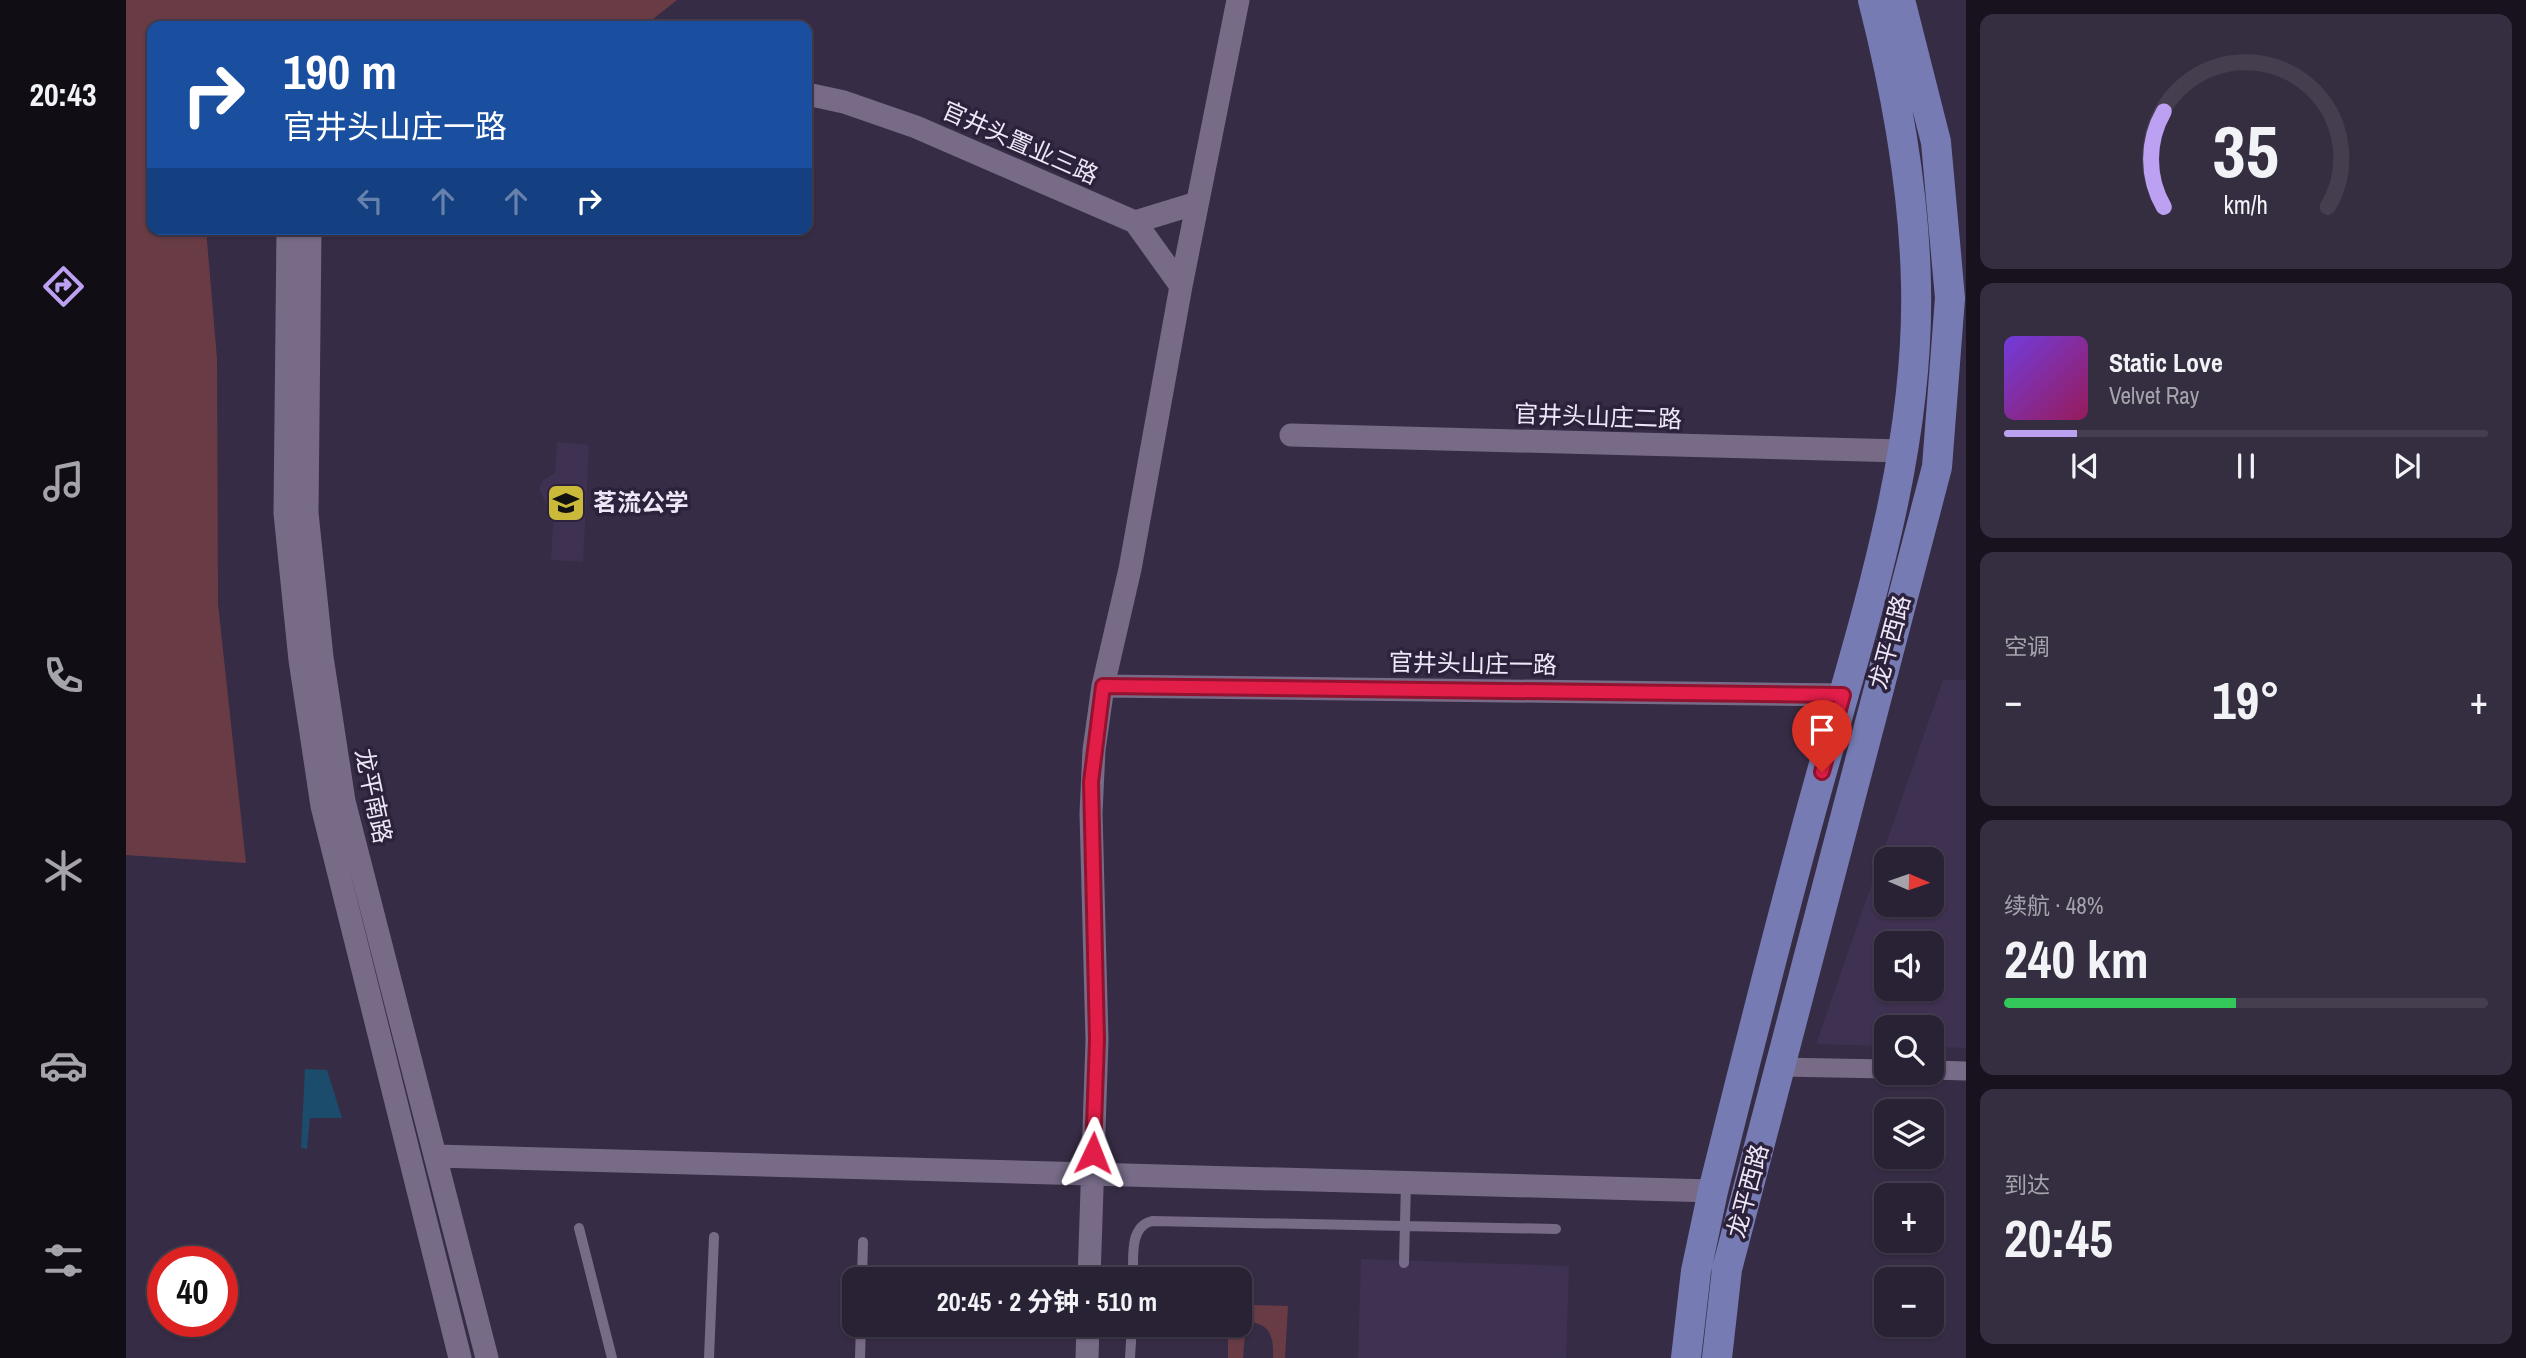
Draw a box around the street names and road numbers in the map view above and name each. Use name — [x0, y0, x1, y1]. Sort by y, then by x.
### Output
street label: 官井头置业三路 — [937, 93, 1104, 191]
street label: 官井头山庄二路 — [1514, 397, 1683, 435]
street label: 龙平西路 — [1861, 591, 1917, 692]
street label: 官井头山庄一路 — [1389, 646, 1557, 680]
street label: 龙平南路 — [348, 746, 400, 846]
street label: 龙平西路 — [1719, 1140, 1775, 1241]

